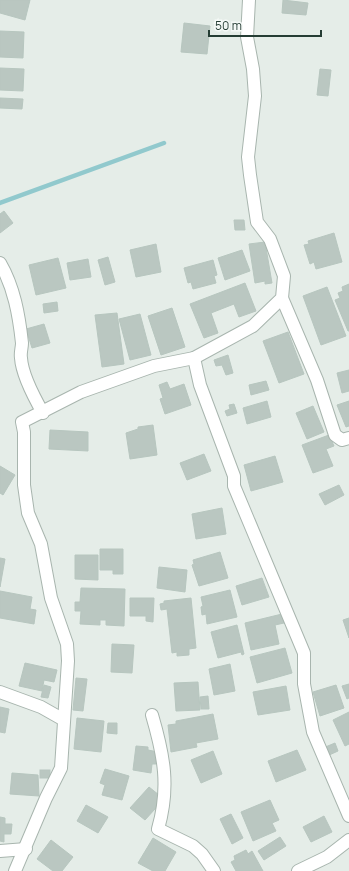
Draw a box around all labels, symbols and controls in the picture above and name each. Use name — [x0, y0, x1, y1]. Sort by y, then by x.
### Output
scale bar — [209, 12, 321, 38]
text: 50 m — [215, 17, 242, 34]

